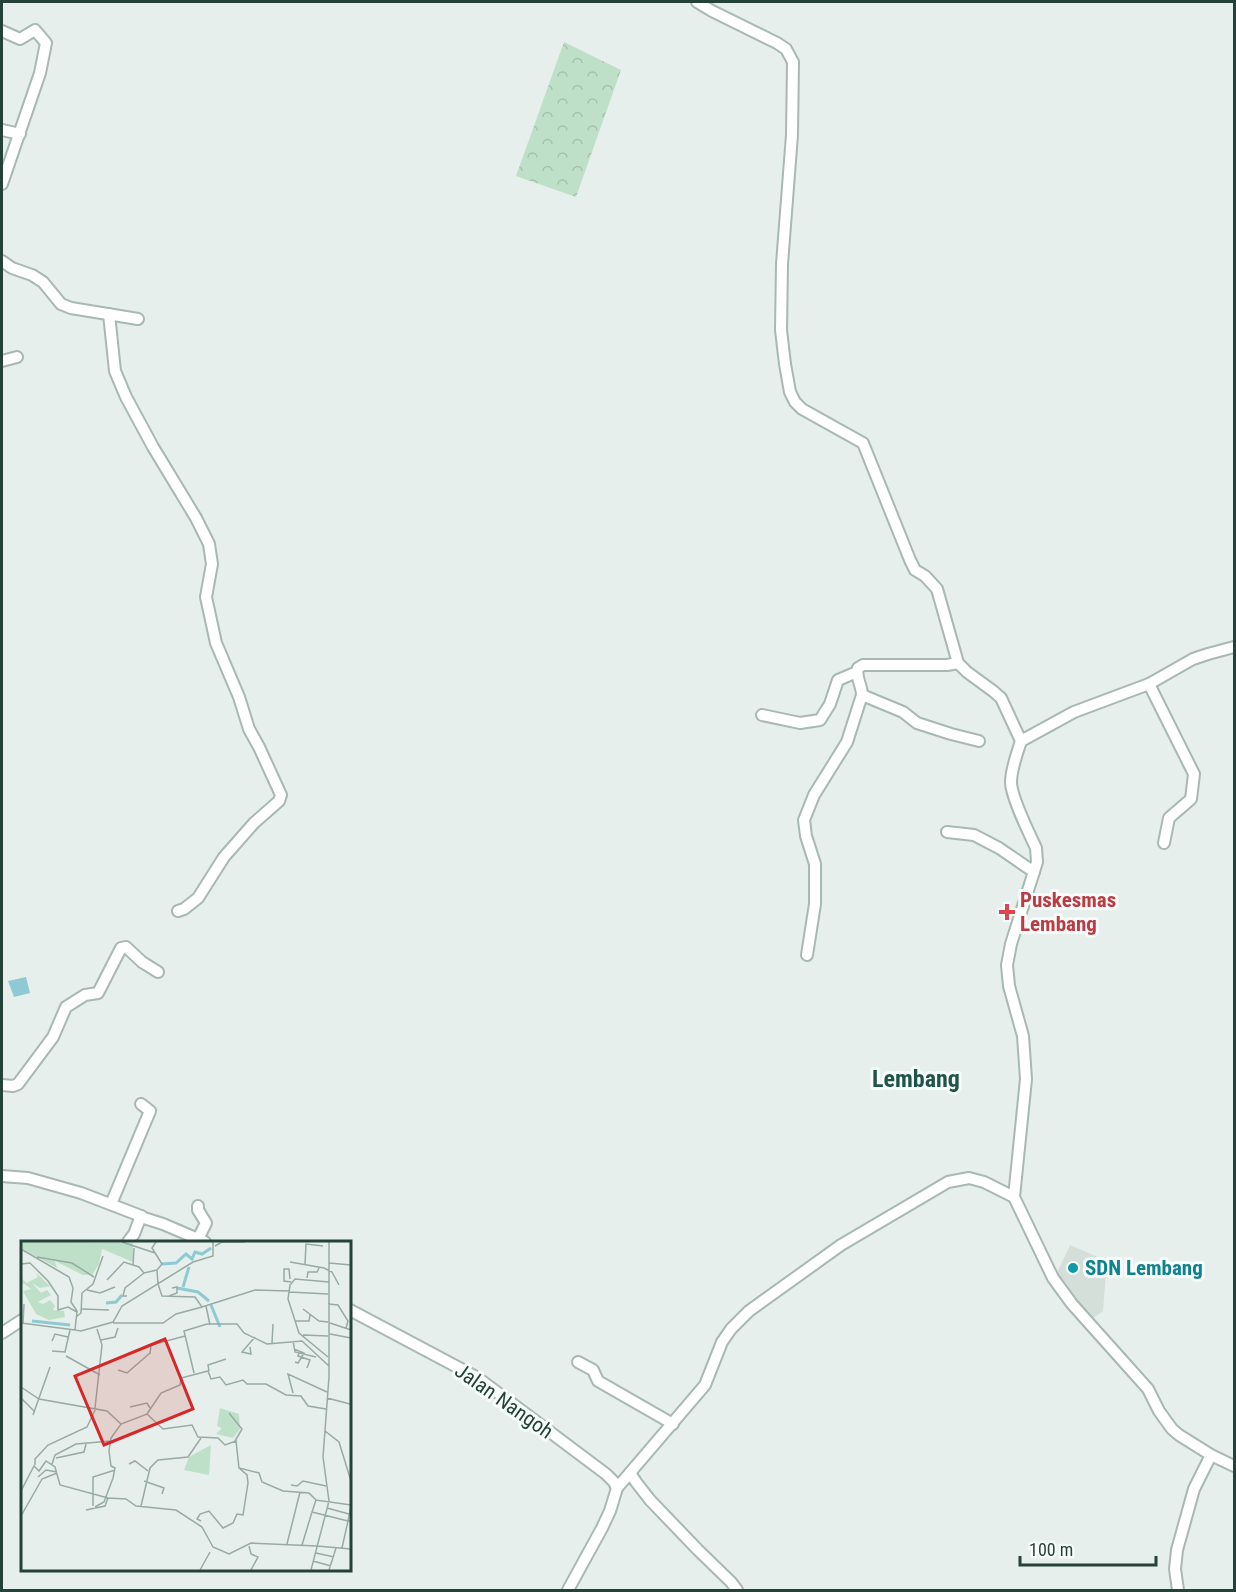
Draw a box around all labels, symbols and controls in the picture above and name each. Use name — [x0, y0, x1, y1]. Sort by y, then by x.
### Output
place label: Puskesmas Lembang — [1020, 888, 1116, 936]
marker: Puskesmas Lembang — [998, 903, 1016, 921]
district label: Lembang — [872, 1065, 960, 1093]
inset map — [21, 1241, 351, 1571]
place label: SDN Lembang — [1085, 1256, 1203, 1280]
marker: SDN Lembang — [1066, 1261, 1080, 1275]
street label: Jalan Nangoh — [450, 1358, 558, 1444]
scale bar — [1020, 1529, 1156, 1567]
text: 100 m — [1029, 1539, 1073, 1560]

